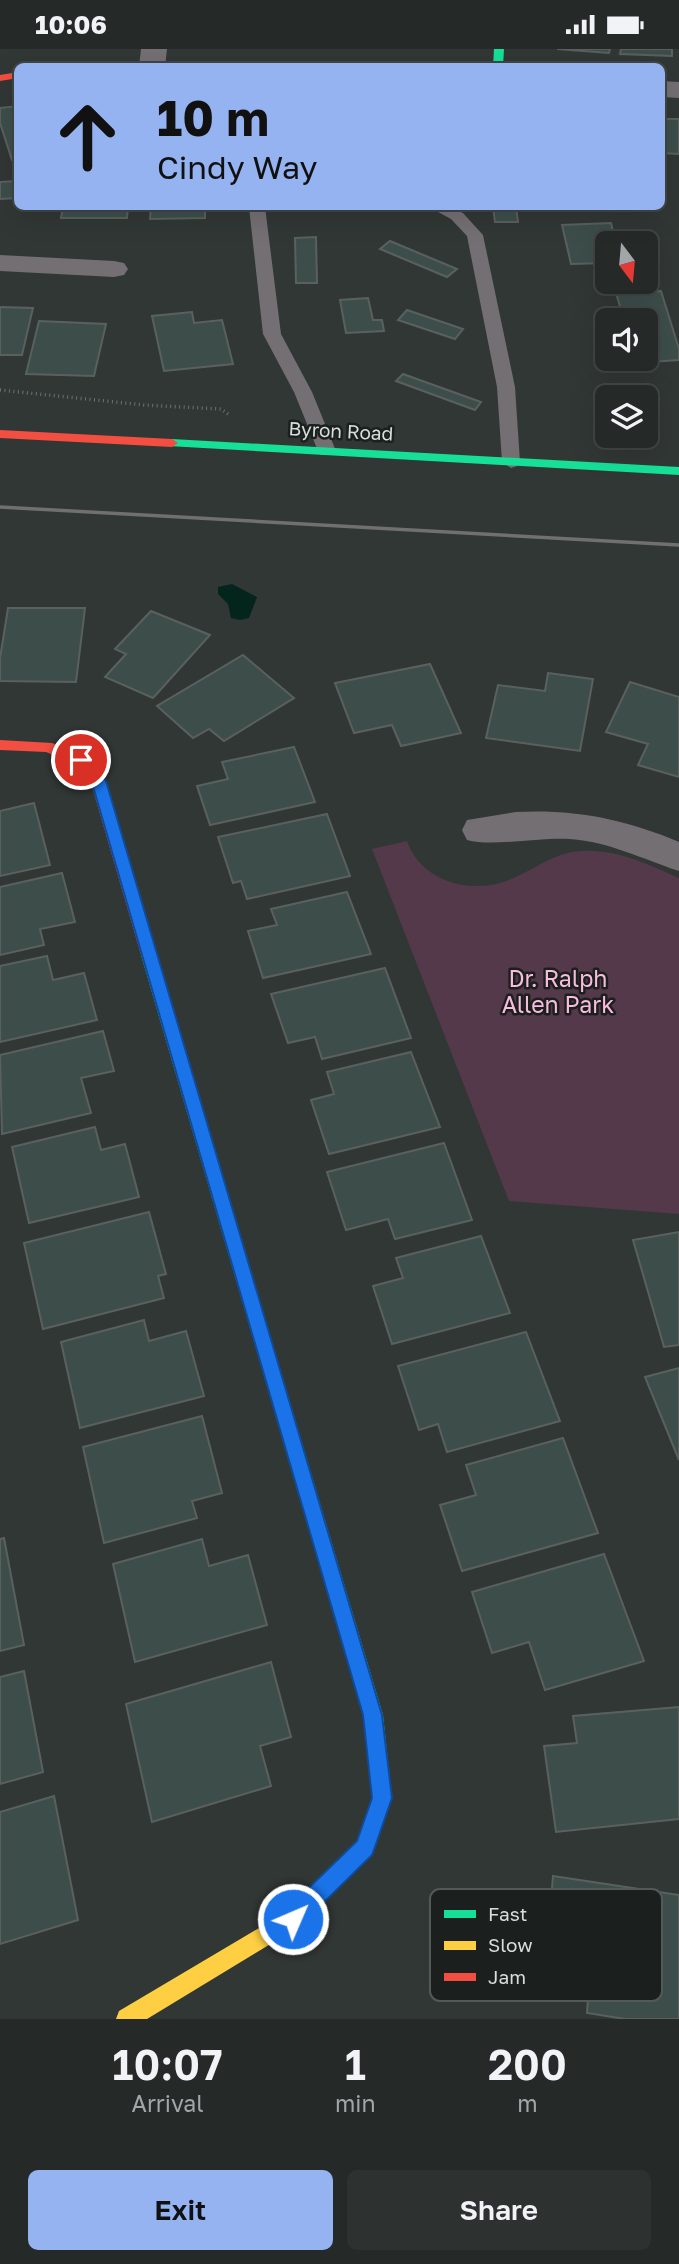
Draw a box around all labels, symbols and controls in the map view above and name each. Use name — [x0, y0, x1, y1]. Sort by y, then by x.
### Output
text: 10:06 — [35, 9, 107, 40]
text: 10 m — [157, 88, 269, 147]
icon: ahead — [42, 91, 133, 182]
text: Cindy Way — [157, 148, 317, 186]
north arrow — [595, 231, 658, 294]
map controls — [595, 231, 658, 448]
button: sound — [595, 308, 658, 371]
button: layers — [595, 385, 658, 448]
street label: Byron Road — [288, 416, 394, 445]
pin — [51, 730, 111, 790]
icon: arrive — [62, 741, 100, 779]
park label: Dr. Ralph Allen Park — [502, 964, 614, 1018]
position arrow — [256, 1882, 330, 1956]
legend — [430, 1889, 662, 2001]
text: Fast — [488, 1902, 527, 1925]
text: Slow — [488, 1933, 533, 1956]
text: Jam — [488, 1965, 526, 1988]
text: 10:07 — [112, 2039, 223, 2089]
text: 1 — [345, 2039, 366, 2089]
text: 200 — [488, 2039, 567, 2089]
text: Arrival — [131, 2089, 204, 2117]
text: min — [335, 2089, 376, 2117]
text: m — [517, 2089, 538, 2117]
button: Exit — [28, 2170, 333, 2250]
button: Share — [347, 2170, 651, 2250]

